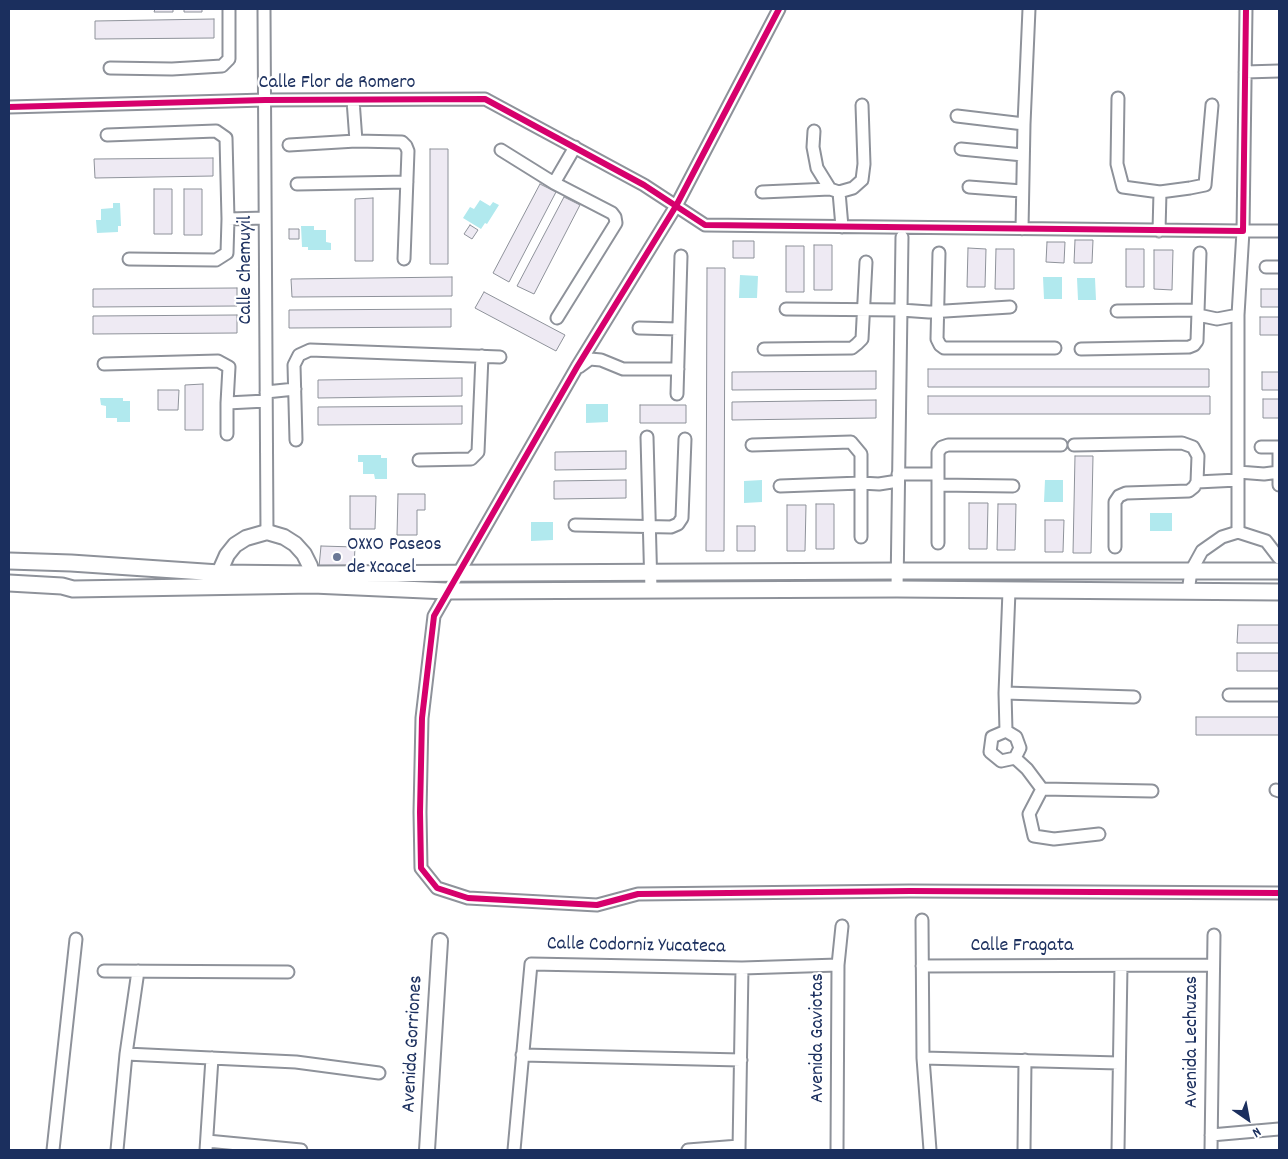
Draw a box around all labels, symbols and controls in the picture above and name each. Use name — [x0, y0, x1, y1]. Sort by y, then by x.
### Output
street label: Calle Flor de Romero — [259, 72, 415, 96]
street label: Calle Chemuyil — [235, 216, 259, 324]
place label: OXXO Paseos de Xcacel — [347, 534, 442, 581]
marker: OXXO Paseos de Xcacel — [331, 551, 343, 563]
street label: Calle Codorniz Yucateca — [546, 933, 726, 961]
street label: Calle Fragata — [971, 935, 1073, 959]
street label: Avenida Gaviotas — [807, 973, 831, 1103]
street label: Avenida Gorriones — [398, 975, 430, 1113]
street label: Avenida Lechuzas — [1181, 976, 1205, 1108]
north arrow — [1223, 1094, 1273, 1144]
text: N — [1248, 1121, 1265, 1142]

